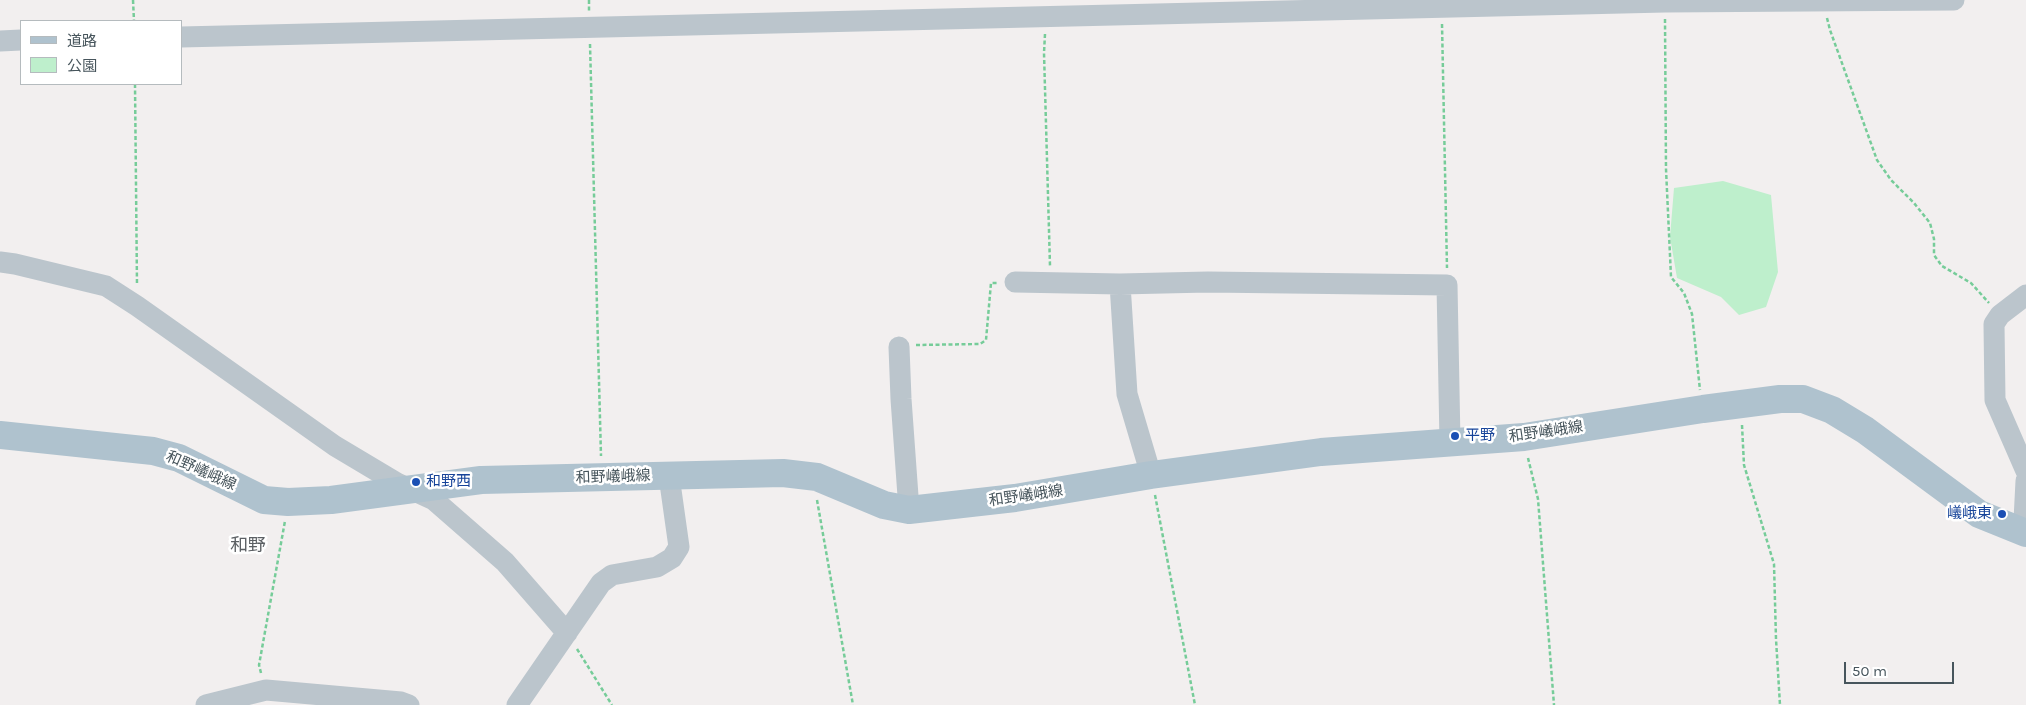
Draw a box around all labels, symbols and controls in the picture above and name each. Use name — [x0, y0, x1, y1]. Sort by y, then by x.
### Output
legend — [20, 20, 182, 85]
text: 道路 — [67, 32, 97, 50]
text: 公園 — [67, 57, 97, 75]
street label: 和野嶬峨線 — [1508, 418, 1584, 446]
place label: 平野 — [1465, 427, 1495, 445]
marker: 平野 — [1449, 430, 1461, 442]
street label: 和野嶬峨線 — [163, 448, 239, 494]
street label: 和野嶬峨線 — [575, 467, 651, 487]
place label: 和野西 — [426, 473, 471, 491]
marker: 和野西 — [410, 476, 422, 488]
street label: 和野嶬峨線 — [988, 482, 1064, 510]
place label: 嶬峨東 — [1947, 505, 1992, 523]
marker: 嶬峨東 — [1996, 508, 2008, 520]
district label: 和野 — [230, 535, 266, 557]
scale bar — [1846, 652, 1956, 684]
text: 50 m — [1852, 662, 1887, 680]

